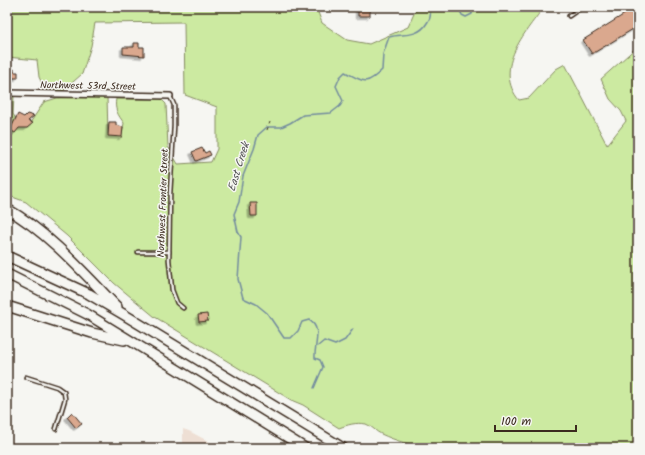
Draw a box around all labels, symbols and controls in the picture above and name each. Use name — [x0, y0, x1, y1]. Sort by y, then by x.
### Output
street label: Northwest 53rd Street — [40, 77, 136, 95]
water label: East Creek — [223, 139, 255, 194]
street label: Northwest Frontier Street — [153, 148, 173, 258]
scale bar — [495, 407, 576, 433]
text: 100 m — [501, 412, 532, 431]

